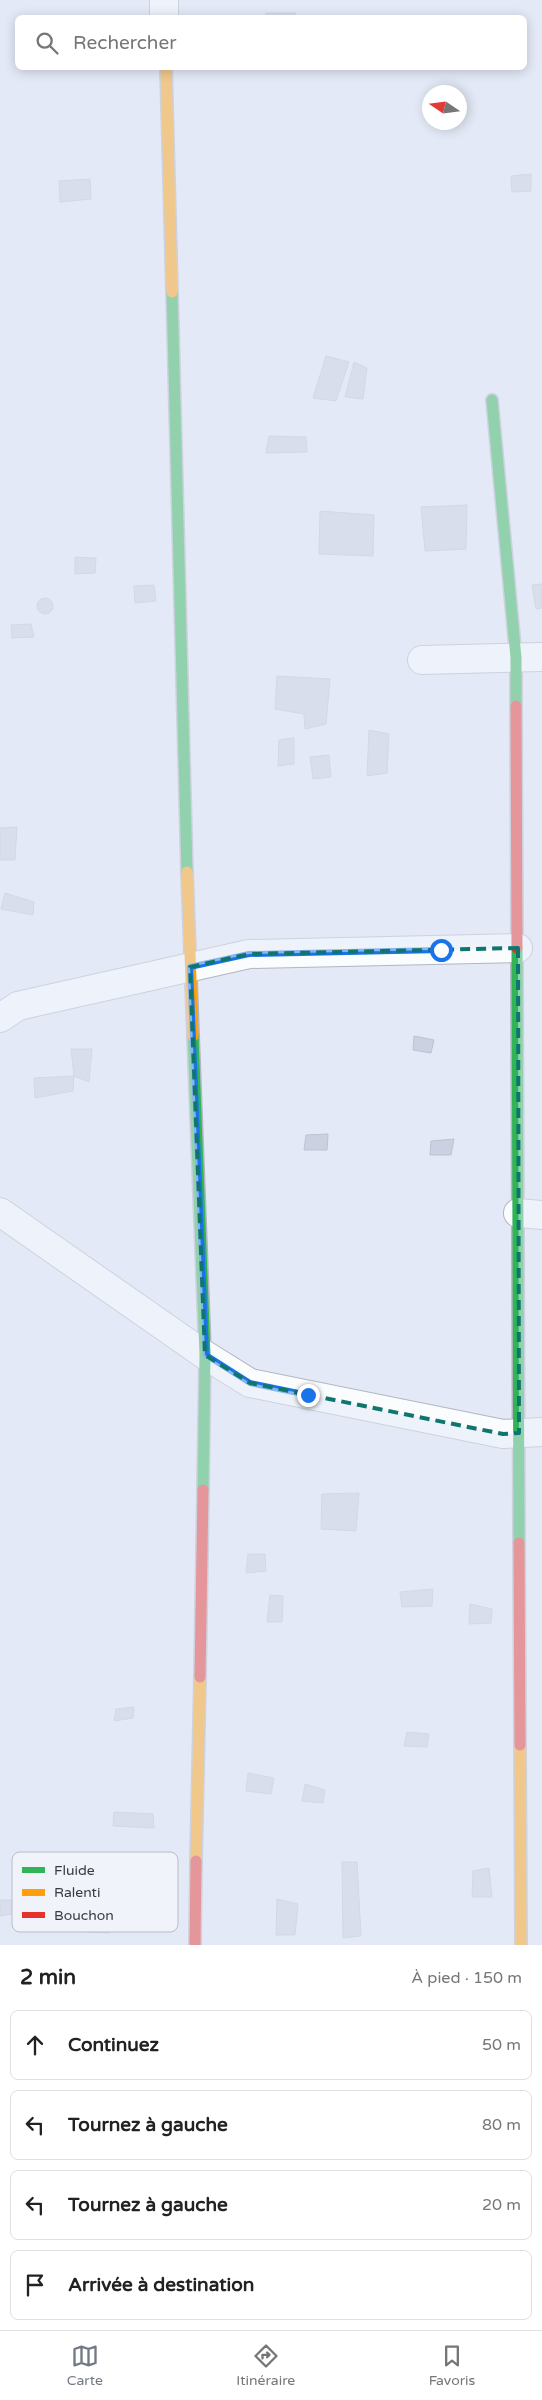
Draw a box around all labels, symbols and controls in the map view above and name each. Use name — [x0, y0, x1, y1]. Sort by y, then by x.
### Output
search box — [15, 15, 527, 70]
icon: search — [33, 29, 61, 57]
text: Rechercher — [73, 32, 176, 54]
north arrow — [422, 85, 467, 130]
route start — [430, 939, 453, 962]
route end — [297, 1384, 320, 1407]
legend — [12, 1852, 178, 1932]
text: Fluide — [54, 1862, 95, 1879]
text: Ralenti — [54, 1884, 100, 1901]
text: Bouchon — [54, 1907, 114, 1924]
text: 2 min — [20, 1965, 76, 1990]
text: À pied · 150 m — [411, 1968, 522, 1988]
icon: ahead — [21, 2031, 49, 2059]
text: Continuez — [68, 2034, 159, 2056]
text: 50 m — [482, 2035, 521, 2055]
icon: left — [21, 2111, 49, 2139]
text: Tournez à gauche — [68, 2114, 228, 2136]
text: 80 m — [482, 2115, 521, 2135]
icon: left — [21, 2191, 49, 2219]
text: Tournez à gauche — [68, 2194, 228, 2216]
text: 20 m — [482, 2195, 521, 2215]
icon: arrive — [21, 2271, 49, 2299]
text: Arrivée à destination — [68, 2274, 254, 2296]
tab: Carte — [67, 2342, 103, 2389]
tab: Itinéraire — [236, 2342, 295, 2389]
tab: Favoris — [429, 2342, 475, 2389]

